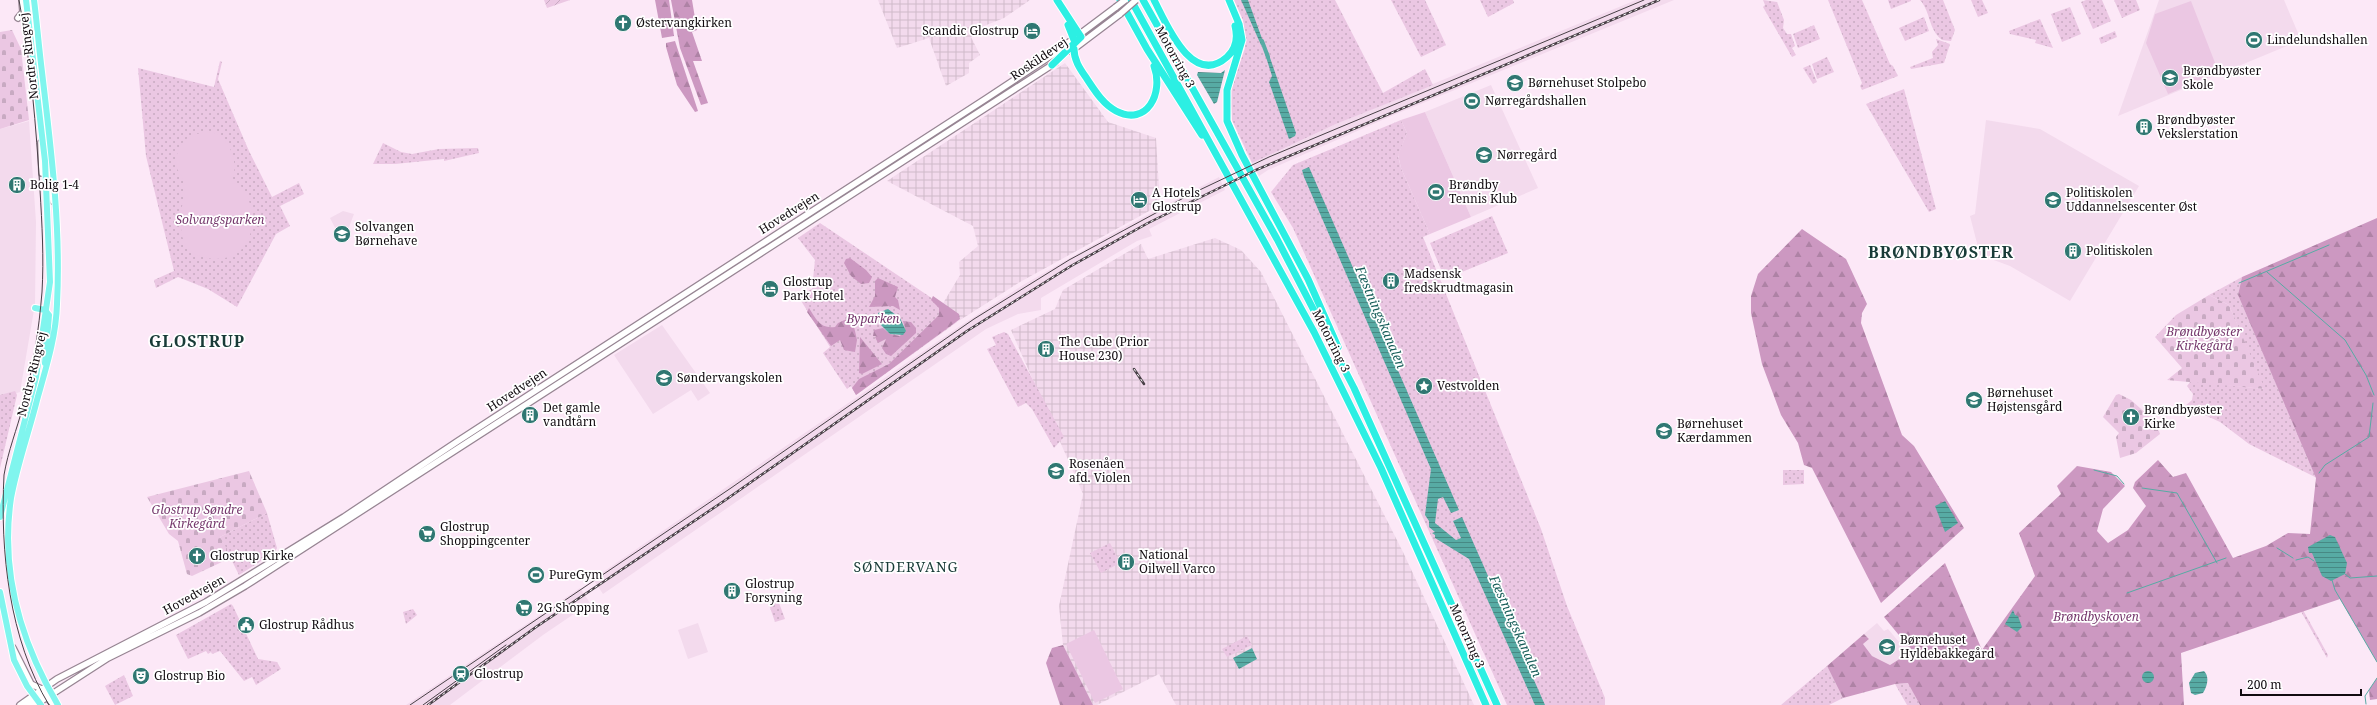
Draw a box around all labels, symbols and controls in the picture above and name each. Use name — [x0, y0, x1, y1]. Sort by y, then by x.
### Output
street label: Nordre Ringvej — [15, 12, 42, 100]
church icon: Østervangkirken — [613, 13, 633, 33]
place label: Østervangkirken — [636, 14, 732, 31]
hotel icon: Scandic Glostrup — [1022, 21, 1042, 41]
place label: Scandic Glostrup — [922, 22, 1019, 39]
street label: Motorring 3 — [1151, 23, 1200, 91]
sports icon: Lindelundshallen — [2244, 30, 2264, 50]
place label: Lindelundshallen — [2267, 31, 2368, 48]
street label: Roskildevej — [1007, 33, 1071, 84]
place label: Brøndbyøster Skole — [2183, 62, 2261, 93]
school or university icon: Brøndbyøster Skole — [2160, 68, 2180, 88]
school or university icon: Børnehuset Stolpebo — [1505, 73, 1525, 93]
place label: Børnehuset Stolpebo — [1528, 74, 1647, 91]
sports icon: Nørregårdshallen — [1462, 91, 1482, 111]
place label: Nørregårdshallen — [1485, 92, 1587, 109]
place label: Brøndbyøster Vekslerstation — [2157, 111, 2238, 142]
building icon: Brøndbyøster Vekslerstation — [2134, 117, 2154, 137]
school or university icon: Nørregård — [1474, 145, 1494, 165]
place label: Nørregård — [1497, 146, 1558, 163]
building icon: Bolig 1-4 — [7, 175, 27, 195]
place label: Bolig 1-4 — [30, 176, 79, 193]
place label: Brøndby Tennis Klub — [1449, 176, 1517, 207]
sports icon: Brøndby Tennis Klub — [1426, 182, 1446, 202]
place label: A Hotels Glostrup — [1152, 184, 1202, 215]
place label: Politiskolen Uddannelsescenter Øst — [2066, 184, 2197, 215]
street label: Hovedvejen — [755, 187, 822, 238]
hotel icon: A Hotels Glostrup — [1129, 190, 1149, 210]
school or university icon: Politiskolen Uddannelsescenter Øst — [2043, 190, 2063, 210]
park label: Solvangsparken — [175, 211, 265, 228]
place label: Solvangen Børnehave — [355, 218, 417, 249]
school or university icon: Solvangen Børnehave — [332, 224, 352, 244]
district label: BRØNDBYØSTER — [1868, 241, 2014, 263]
building icon: Politiskolen — [2063, 241, 2083, 261]
place label: Politiskolen — [2086, 242, 2153, 259]
water label: Fæstningskanalen — [1351, 262, 1411, 371]
place label: Madsensk fredskrudtmagasin — [1404, 265, 1514, 296]
building icon: Madsensk fredskrudtmagasin — [1381, 271, 1401, 291]
place label: Glostrup Park Hotel — [783, 273, 844, 304]
hotel icon: Glostrup Park Hotel — [760, 279, 780, 299]
street label: Motorring 3 — [1308, 306, 1355, 375]
park label: Byparken — [845, 310, 900, 327]
park label: Brøndbyøster Kirkegård — [2165, 323, 2242, 354]
street label: Nordre Ringvej — [13, 330, 50, 418]
district label: GLOSTRUP — [149, 330, 245, 352]
place label: The Cube (Prior House 230) — [1059, 333, 1149, 364]
building icon: The Cube (Prior House 230) — [1036, 339, 1056, 359]
street label: Hovedvejen — [483, 364, 550, 415]
school or university icon: Søndervangskolen — [654, 368, 674, 388]
place label: Søndervangskolen — [677, 369, 783, 386]
place icon: Vestvolden — [1414, 376, 1434, 396]
place label: Vestvolden — [1437, 377, 1500, 394]
place label: Børnehuset Højstensgård — [1987, 384, 2063, 415]
school or university icon: Børnehuset Højstensgård — [1964, 390, 1984, 410]
place label: Det gamle vandtårn — [543, 399, 600, 430]
place label: Brøndbyøster Kirke — [2144, 401, 2222, 432]
building icon: Det gamle vandtårn — [520, 405, 540, 425]
church icon: Brøndbyøster Kirke — [2121, 407, 2141, 427]
place label: Børnehuset Kærdammen — [1677, 415, 1752, 446]
school or university icon: Børnehuset Kærdammen — [1654, 421, 1674, 441]
place label: Rosenåen afd. Violen — [1069, 455, 1131, 486]
school or university icon: Rosenåen afd. Violen — [1046, 461, 1066, 481]
park label: Glostrup Søndre Kirkegård — [152, 501, 242, 532]
place label: Glostrup Shoppingcenter — [440, 518, 531, 549]
supermarket icon: Glostrup Shoppingcenter — [417, 524, 437, 544]
church icon: Glostrup Kirke — [187, 546, 207, 566]
place label: National Oilwell Varco — [1139, 546, 1215, 577]
place label: Glostrup Kirke — [210, 547, 294, 564]
building icon: National Oilwell Varco — [1116, 552, 1136, 572]
district label: SØNDERVANG — [853, 557, 959, 576]
sports icon: PureGym — [526, 565, 546, 585]
place label: PureGym — [549, 566, 603, 583]
street label: Hovedvejen — [160, 570, 228, 619]
water label: Fæstningskanalen — [1485, 571, 1547, 680]
place label: Glostrup Forsyning — [745, 575, 803, 606]
building icon: Glostrup Forsyning — [722, 581, 742, 601]
supermarket icon: 2G Shopping — [514, 598, 534, 618]
place label: 2G Shopping — [537, 599, 610, 616]
street label: Motorring 3 — [1446, 601, 1489, 671]
park label: Brøndbyskoven — [2052, 608, 2139, 625]
public building icon: Glostrup Rådhus — [236, 615, 256, 635]
place label: Glostrup Rådhus — [259, 616, 354, 633]
place label: Børnehuset Hyldebakkegård — [1900, 631, 1995, 662]
school or university icon: Børnehuset Hyldebakkegård — [1877, 637, 1897, 657]
station icon: Glostrup — [451, 664, 471, 684]
place label: Glostrup — [474, 665, 524, 682]
theatre icon: Glostrup Bio — [131, 666, 151, 686]
place label: Glostrup Bio — [154, 667, 225, 684]
scale bar — [2241, 671, 2361, 697]
text: 200 m — [2247, 676, 2282, 693]

